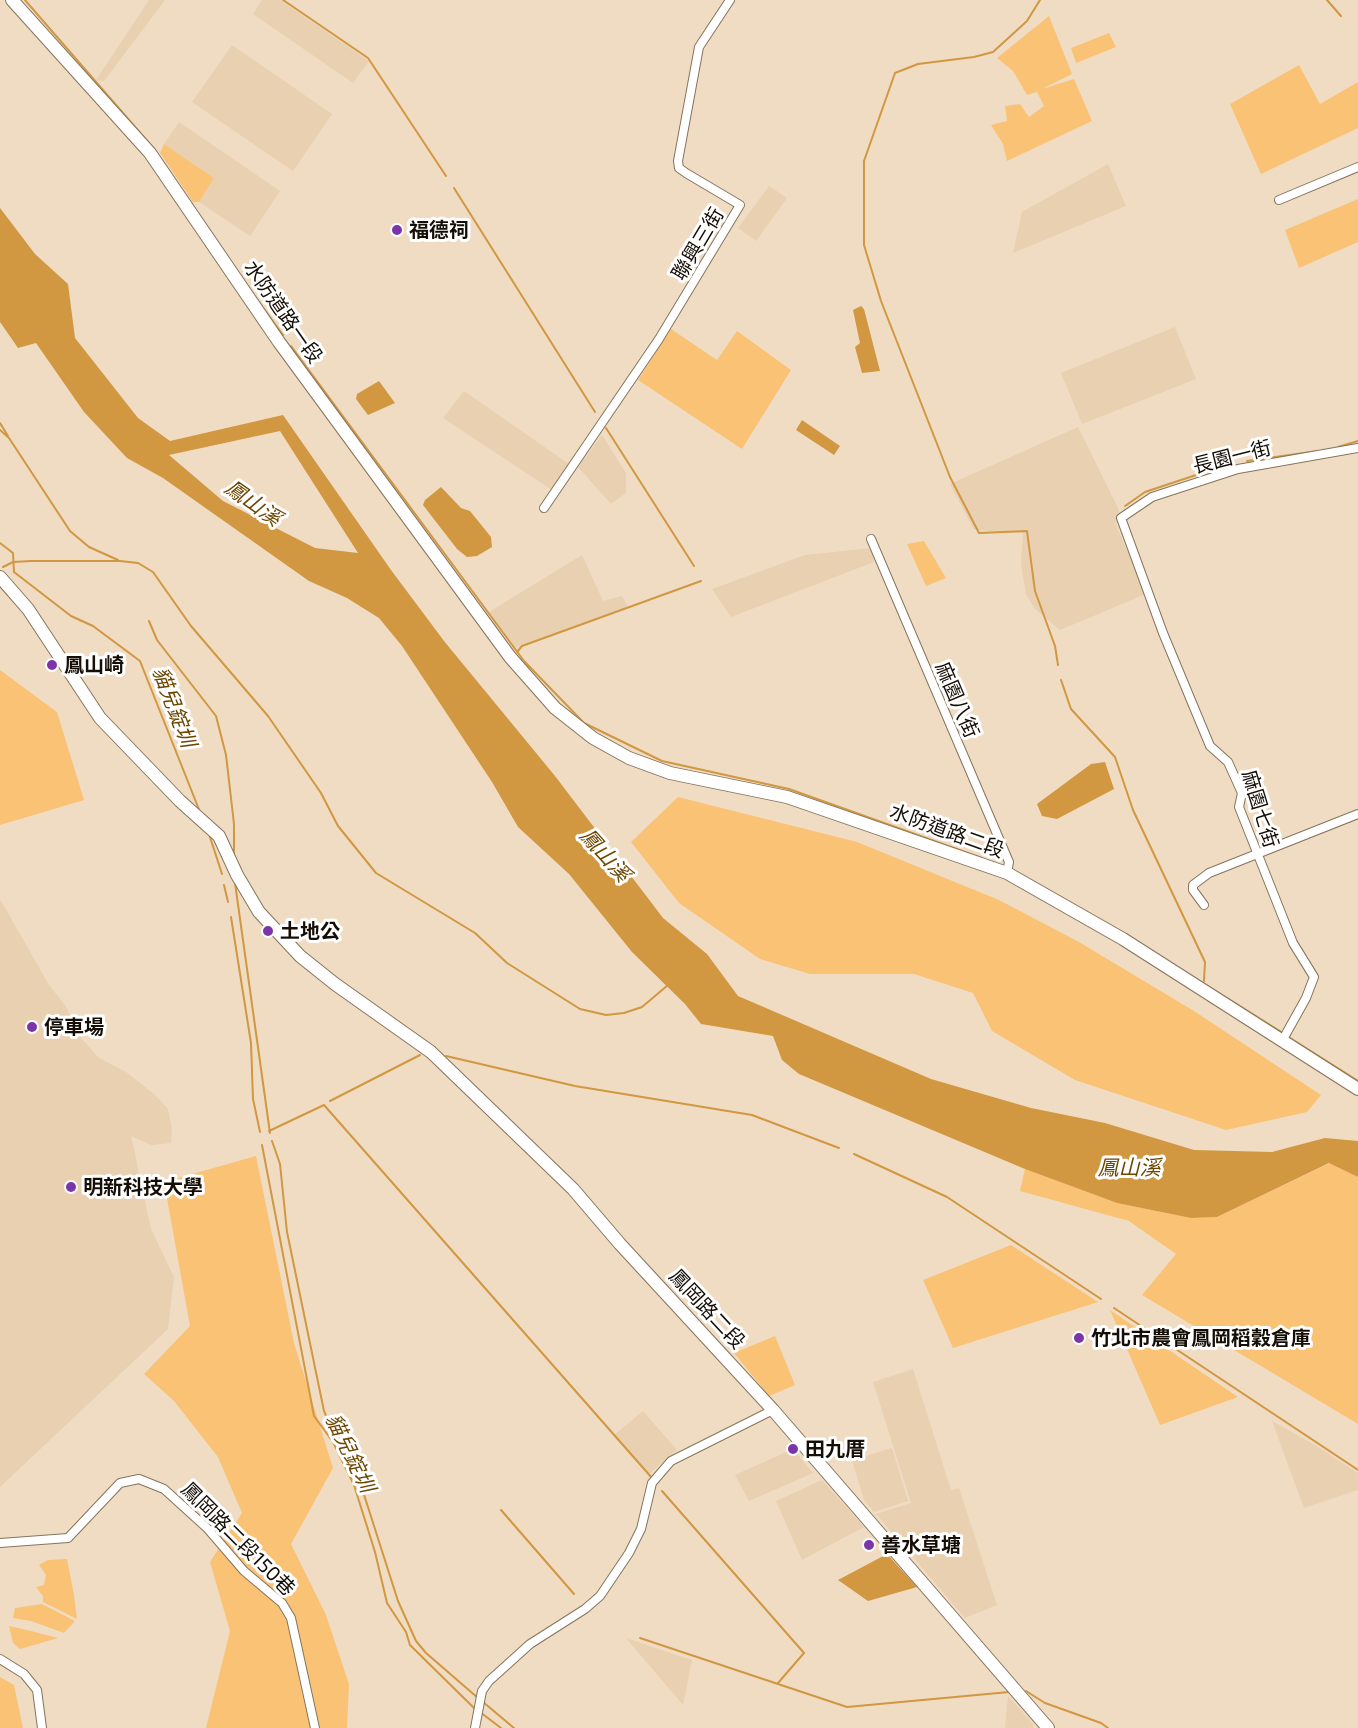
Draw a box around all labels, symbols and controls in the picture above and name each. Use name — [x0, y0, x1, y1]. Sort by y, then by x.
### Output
street label: 聯興三街 — [667, 204, 729, 284]
place label: 福德祠 — [409, 218, 469, 242]
marker: 福德祠 — [390, 223, 404, 237]
street label: 水防道路一段 — [239, 256, 327, 368]
street label: 長園一街 — [1190, 436, 1274, 478]
water label: 鳳山溪 — [220, 475, 286, 531]
place label: 鳳山崎 — [64, 653, 124, 677]
marker: 鳳山崎 — [45, 658, 59, 672]
street label: 麻園八街 — [930, 658, 984, 742]
water label: 貓兒錠圳 — [147, 663, 201, 751]
street label: 麻園七街 — [1237, 767, 1283, 851]
street label: 水防道路二段 — [887, 799, 1007, 863]
water label: 鳳山溪 — [575, 823, 635, 887]
place label: 土地公 — [280, 919, 340, 943]
marker: 土地公 — [261, 924, 275, 938]
place label: 停車場 — [44, 1015, 104, 1039]
marker: 停車場 — [25, 1020, 39, 1034]
water label: 鳳山溪 — [1098, 1155, 1160, 1181]
place label: 明新科技大學 — [83, 1175, 203, 1199]
marker: 明新科技大學 — [64, 1180, 78, 1194]
street label: 鳳岡路二段 — [664, 1264, 750, 1354]
place label: 竹北市農會鳳岡稻穀倉庫 — [1091, 1326, 1311, 1350]
marker: 竹北市農會鳳岡稻穀倉庫 — [1072, 1331, 1086, 1345]
water label: 貓兒錠圳 — [320, 1410, 380, 1496]
place label: 田九厝 — [805, 1437, 865, 1461]
marker: 田九厝 — [786, 1442, 800, 1456]
street label: 鳳岡路二段150巷 — [176, 1477, 300, 1601]
place label: 善水草塘 — [881, 1533, 961, 1557]
marker: 善水草塘 — [862, 1538, 876, 1552]

